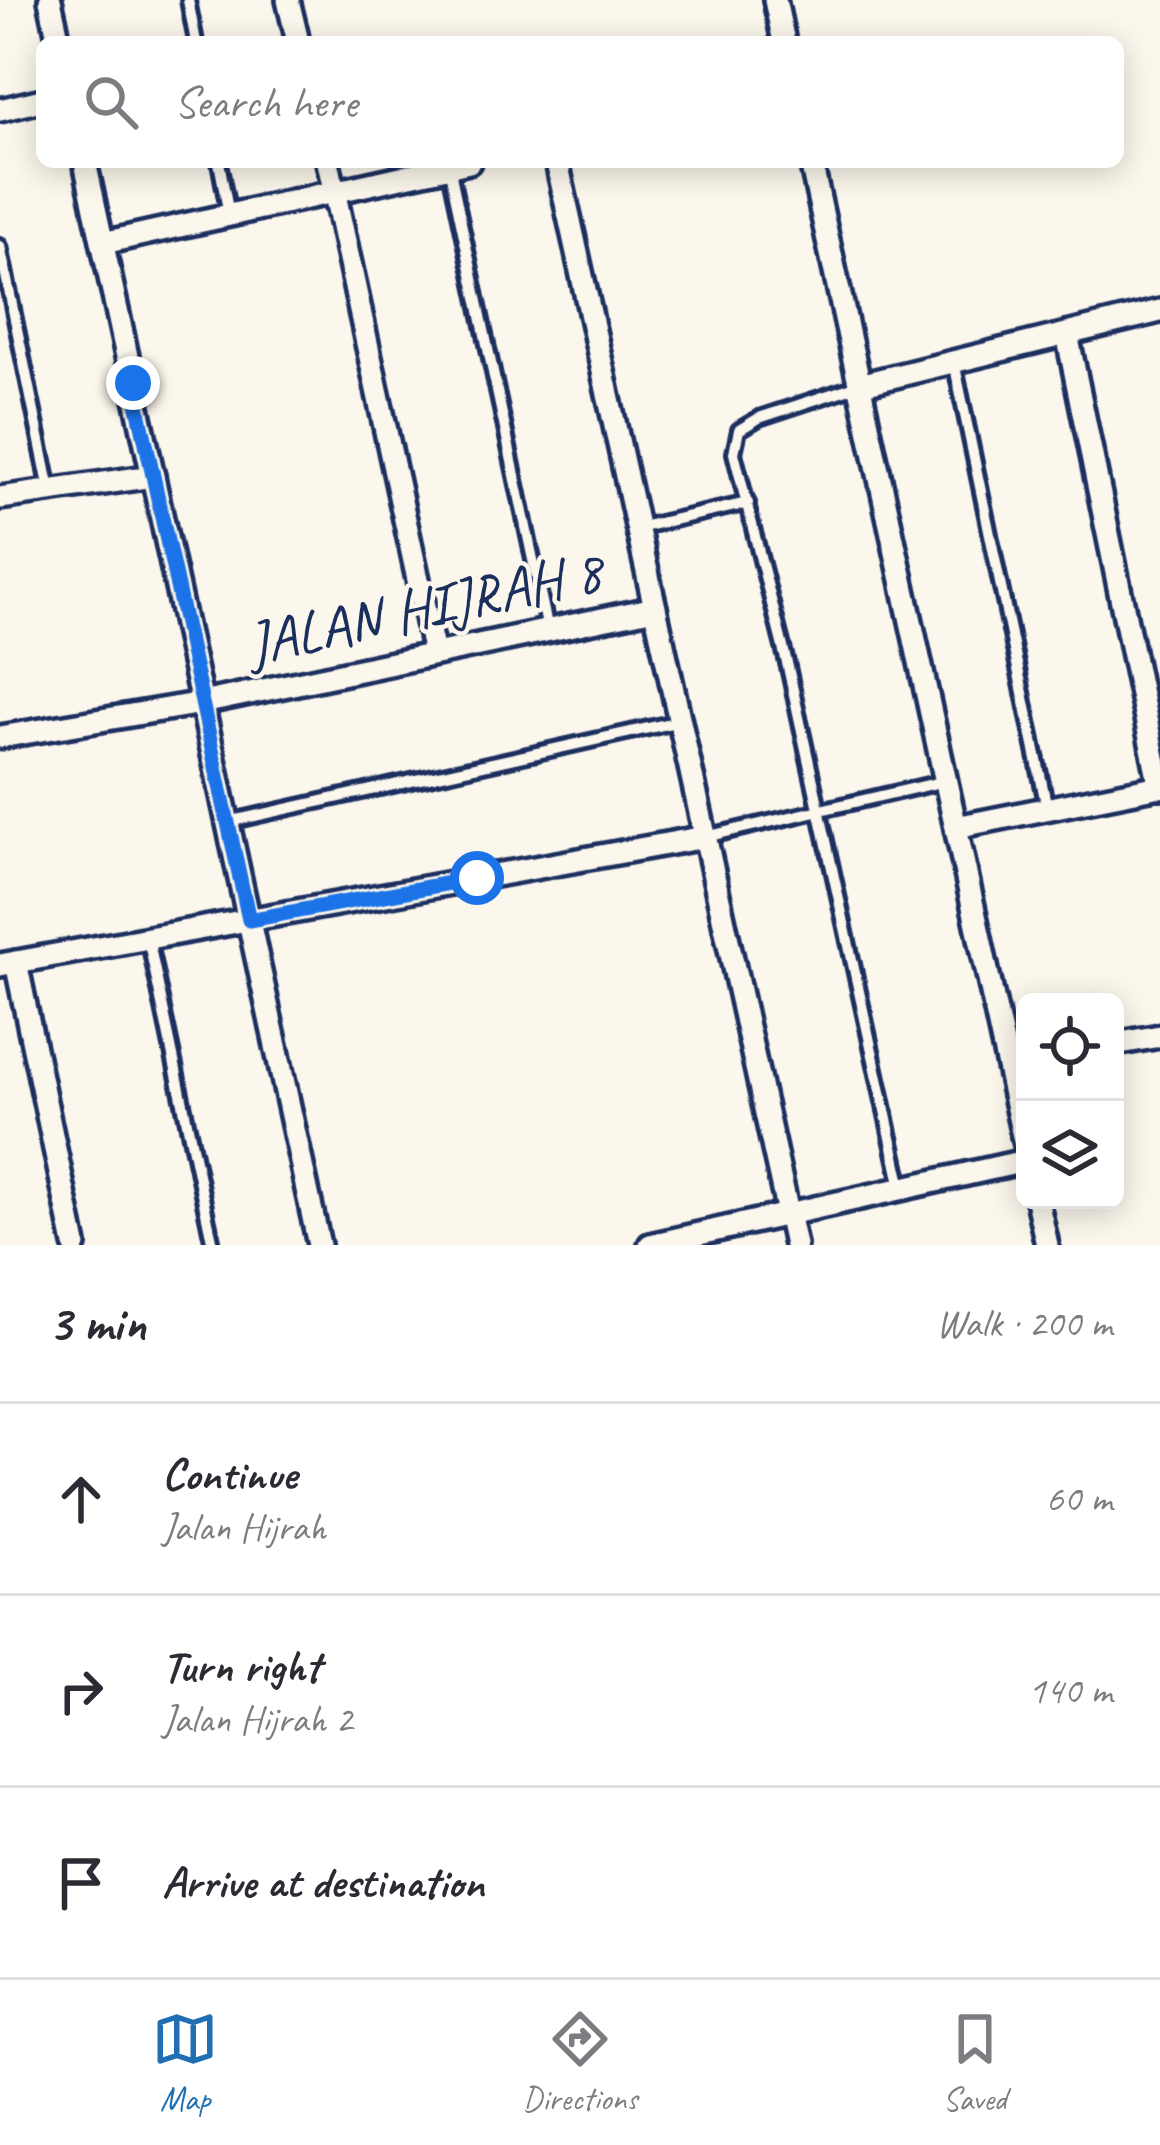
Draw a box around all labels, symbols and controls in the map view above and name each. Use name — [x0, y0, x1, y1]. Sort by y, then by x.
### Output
search box — [36, 36, 1124, 168]
icon: search — [78, 69, 144, 135]
text: Search here — [174, 74, 357, 131]
route end — [106, 356, 160, 410]
street label: JALAN HIJRAH 8 — [237, 531, 613, 682]
route start — [450, 851, 504, 905]
map controls — [1016, 993, 1124, 1209]
button: locate — [1016, 993, 1124, 1101]
button: layers — [1016, 1101, 1124, 1209]
text: 3 min — [48, 1291, 146, 1355]
text: Walk · 200 m — [936, 1299, 1112, 1348]
text: Continue — [162, 1446, 296, 1503]
icon: ahead — [48, 1466, 114, 1532]
text: 60 m — [1046, 1474, 1112, 1523]
text: Jalan Hijrah — [162, 1503, 326, 1552]
text: Turn right — [162, 1638, 320, 1695]
icon: right — [48, 1658, 114, 1724]
text: 140 m — [1028, 1666, 1112, 1715]
text: Jalan Hijrah 2 — [162, 1695, 353, 1744]
icon: arrive — [48, 1850, 114, 1916]
text: Arrive at destination — [162, 1854, 484, 1911]
tab: Map — [152, 2006, 218, 2120]
tab: Directions — [523, 2006, 637, 2120]
tab: Saved — [942, 2006, 1008, 2120]

